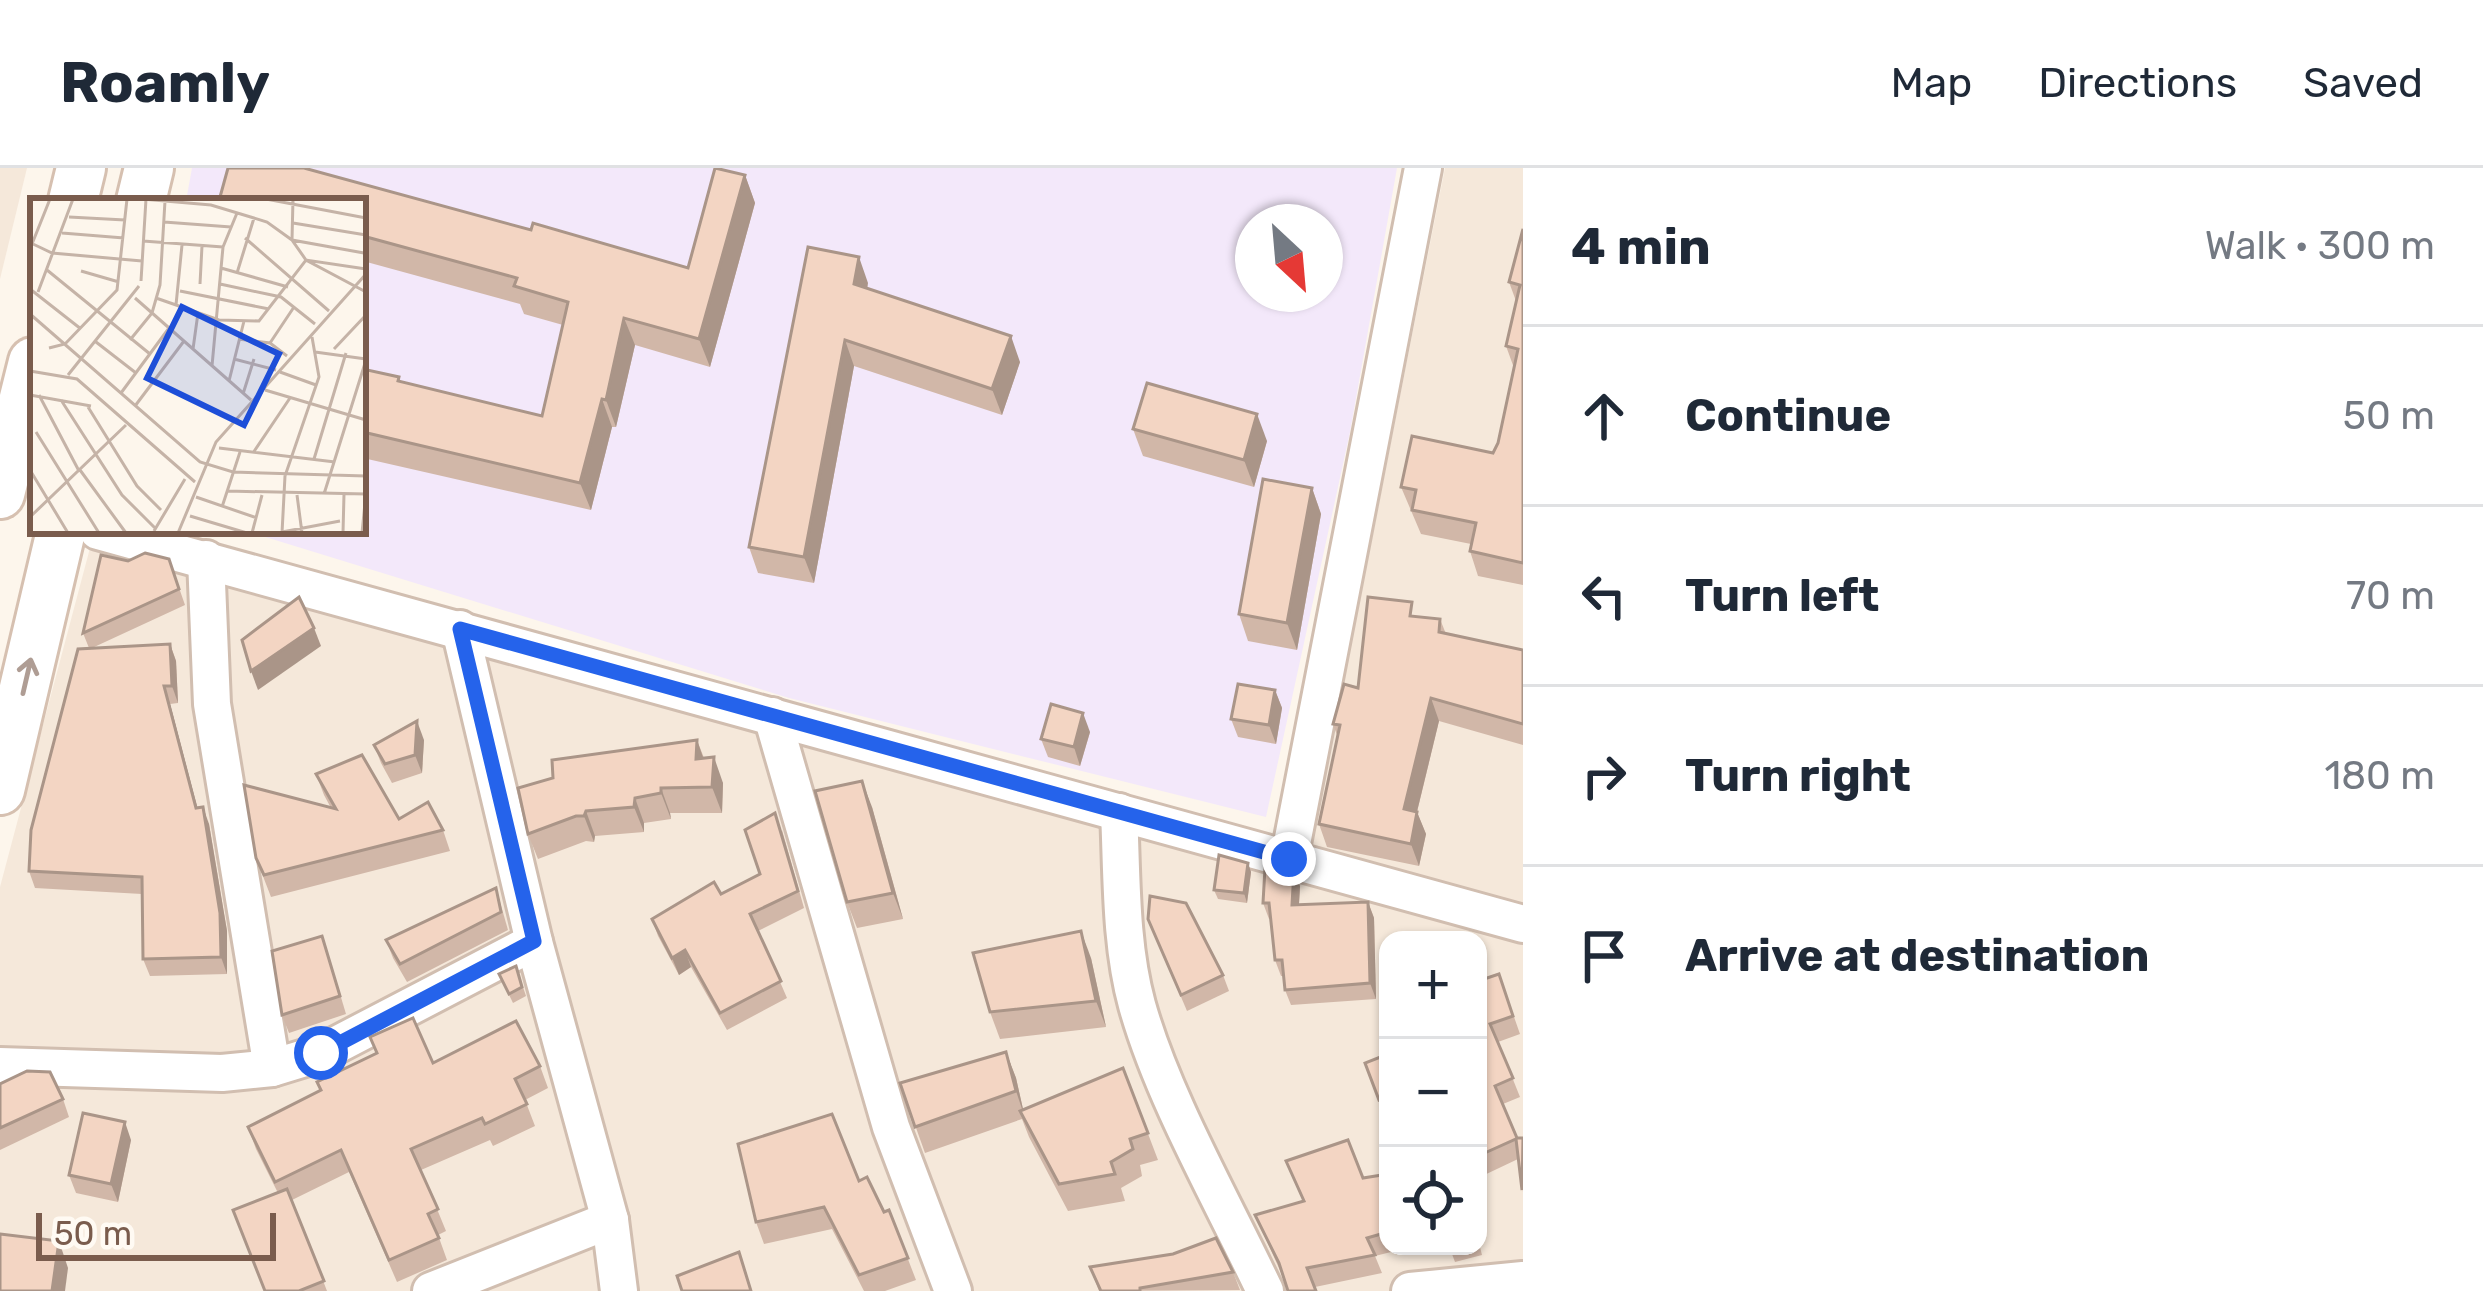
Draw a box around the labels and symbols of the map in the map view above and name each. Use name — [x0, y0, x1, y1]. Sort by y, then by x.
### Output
inset map — [30, 198, 366, 534]
north arrow — [1235, 204, 1343, 312]
one-way arrow — [17, 658, 39, 696]
route end — [1262, 832, 1316, 886]
route start — [294, 1026, 348, 1080]
scale bar — [36, 1207, 276, 1260]

